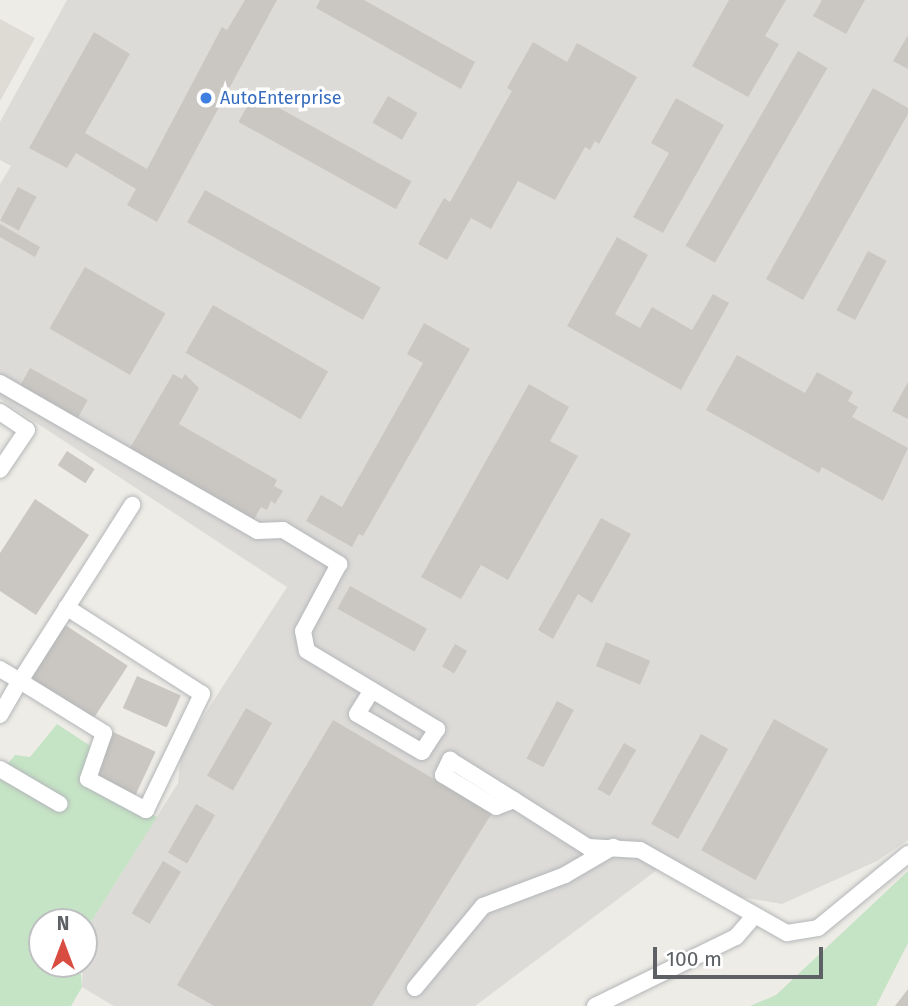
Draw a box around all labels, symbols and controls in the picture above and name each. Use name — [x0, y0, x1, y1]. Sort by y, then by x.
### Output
place label: AutoEnterprise — [220, 87, 341, 109]
marker: AutoEnterprise — [198, 90, 214, 106]
north arrow — [28, 908, 98, 978]
text: N — [57, 912, 69, 935]
scale bar — [656, 932, 826, 976]
text: 100 m — [666, 946, 722, 972]

